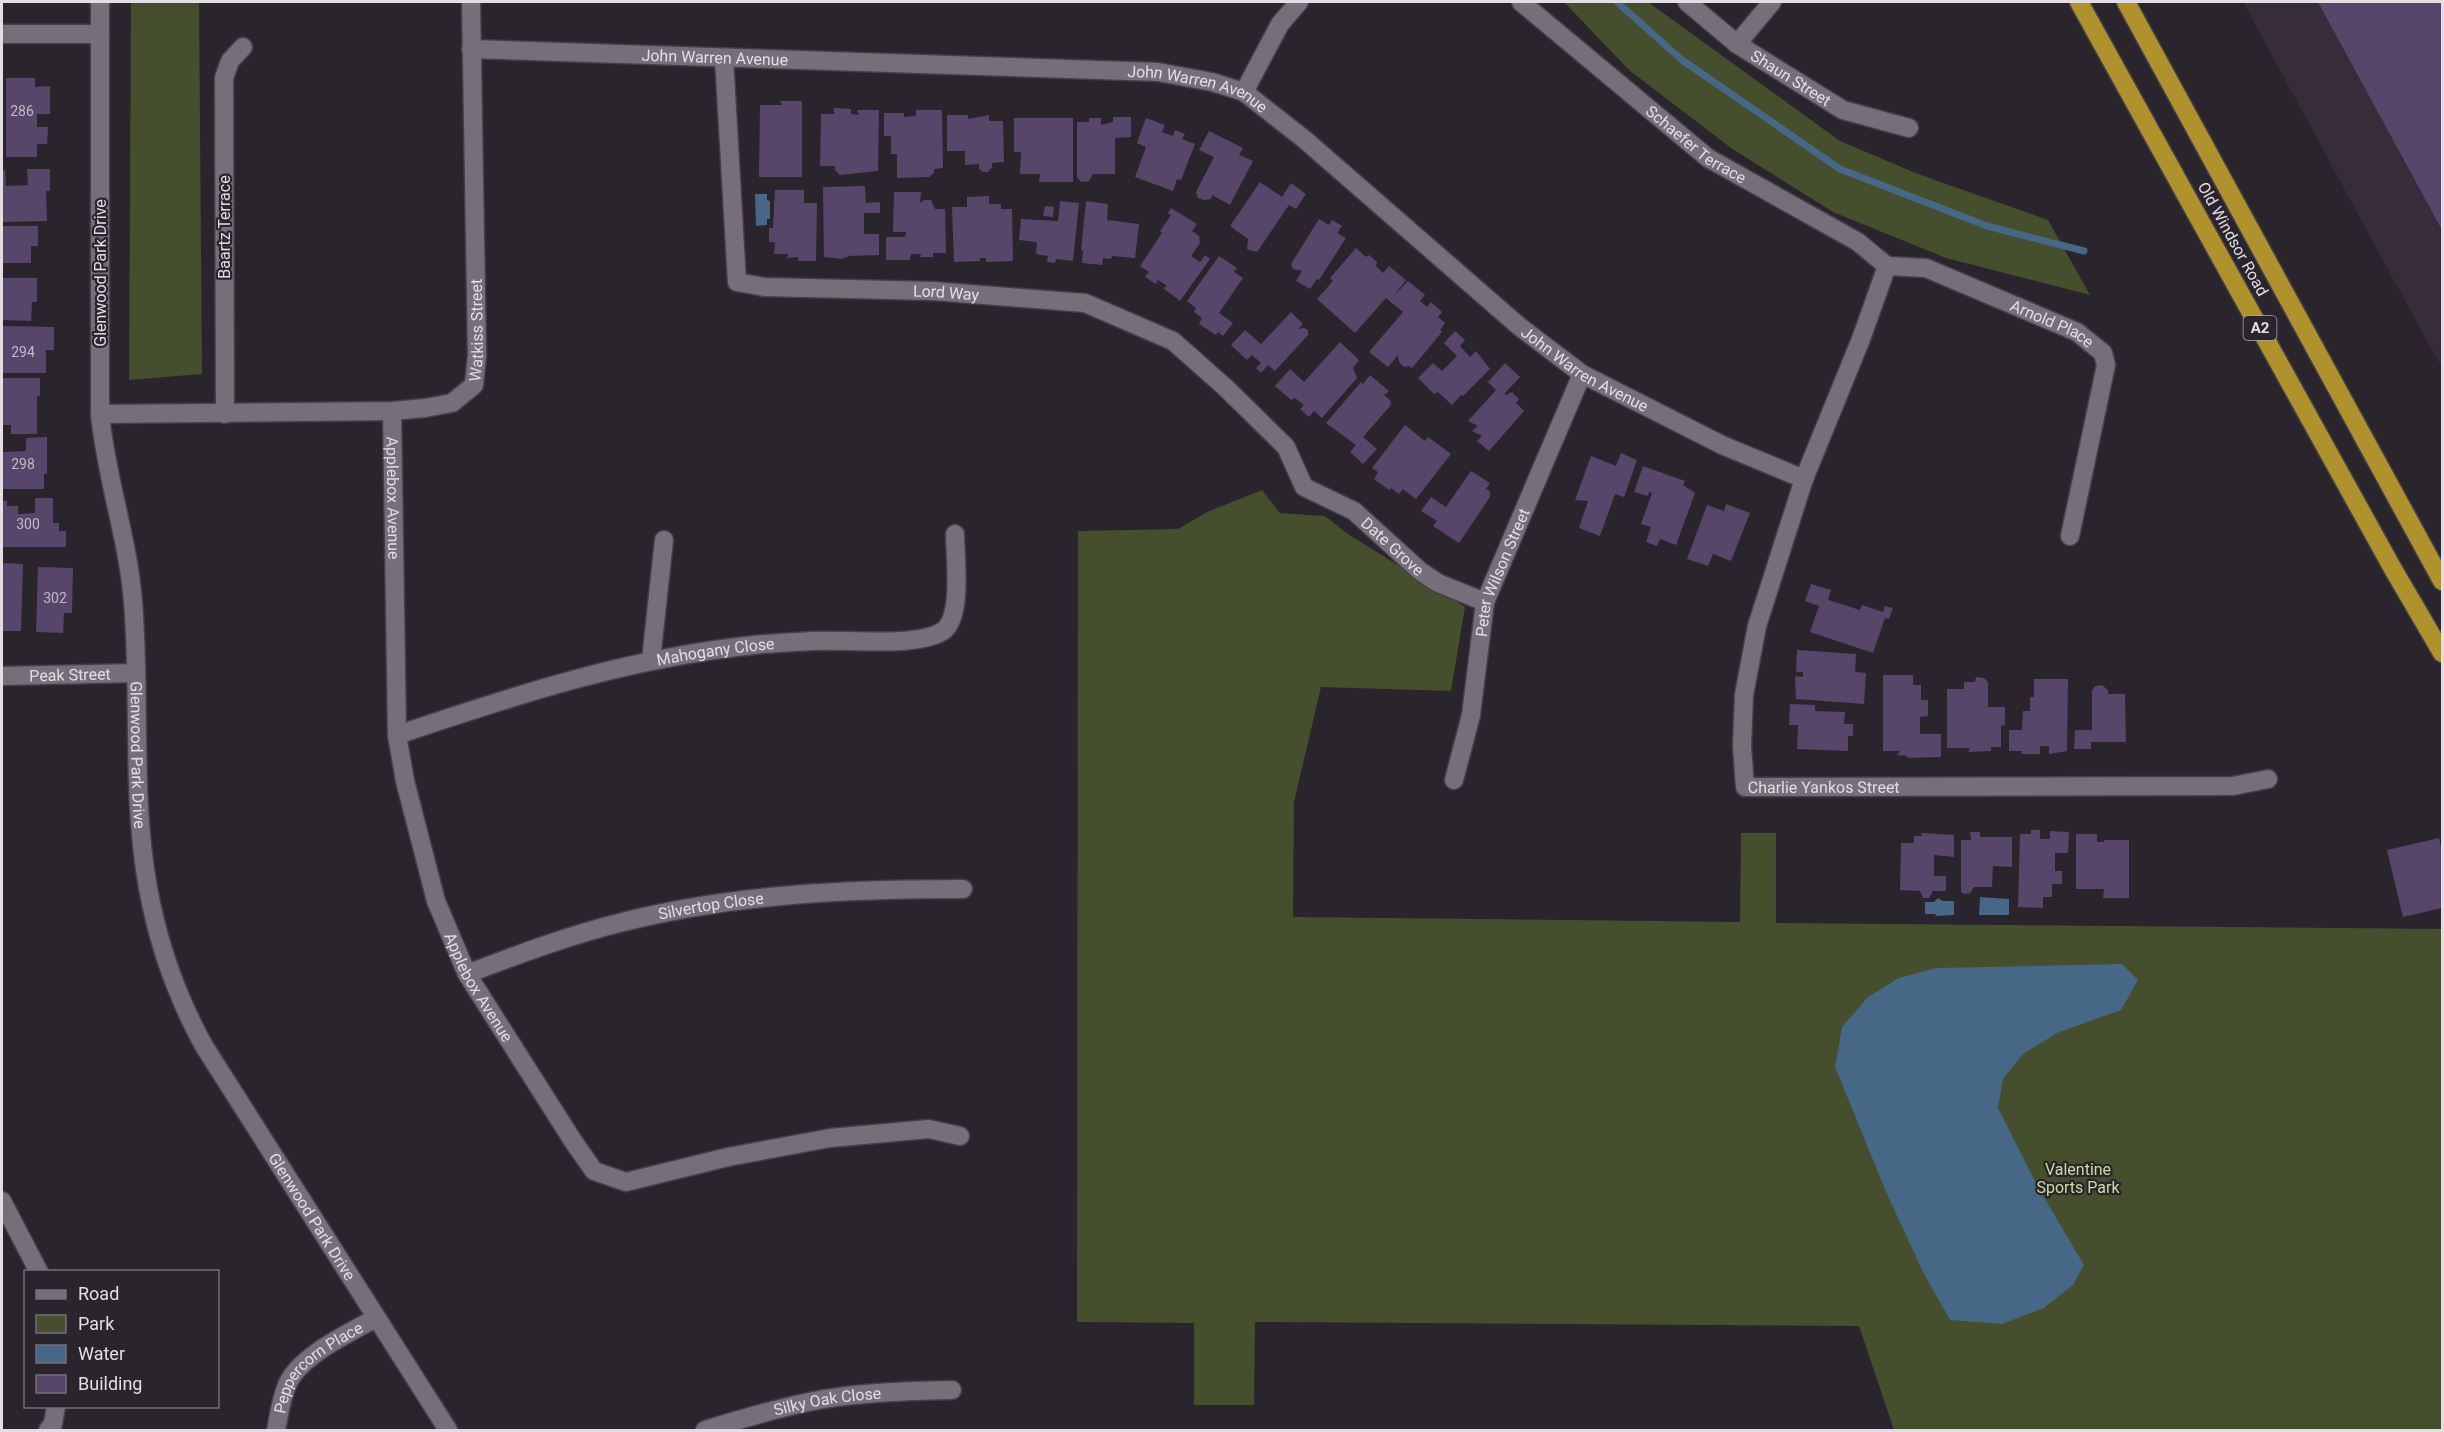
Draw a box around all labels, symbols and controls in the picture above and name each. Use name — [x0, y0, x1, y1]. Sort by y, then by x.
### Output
street label: John Warren Avenue — [641, 45, 788, 69]
street label: Shaun Street — [1747, 46, 1835, 110]
street label: John Warren Avenue — [1127, 61, 1271, 116]
street label: Schaefer Terrace — [1642, 101, 1750, 187]
house number: 286 — [10, 103, 34, 119]
street label: Baartz Terrace — [215, 175, 234, 279]
street label: Old Windsor Road — [2194, 179, 2272, 299]
street label: Glenwood Park Drive — [91, 199, 110, 347]
street label: Watkiss Street — [465, 279, 487, 382]
street label: Lord Way — [913, 281, 980, 304]
street label: Arnold Place — [2008, 295, 2098, 351]
road number: A2 — [2244, 316, 2276, 340]
street label: John Warren Avenue — [1518, 322, 1651, 416]
house number: 294 — [11, 344, 35, 360]
street label: Applebox Avenue — [383, 436, 404, 560]
house number: 298 — [11, 456, 35, 472]
street label: Peter Wilson Street — [1471, 505, 1533, 638]
street label: Date Grove — [1358, 513, 1428, 580]
house number: 300 — [16, 516, 40, 532]
house number: 302 — [43, 590, 67, 606]
street label: Mahogany Close — [655, 634, 775, 669]
street label: Peak Street — [29, 664, 111, 685]
street label: Glenwood Park Drive — [127, 681, 150, 829]
street label: Charlie Yankos Street — [1748, 777, 1900, 796]
street label: Silvertop Close — [656, 888, 765, 923]
street label: Applebox Avenue — [441, 929, 517, 1045]
street label: Glenwood Park Drive — [265, 1149, 360, 1284]
park label: Valentine Sports Park — [2036, 1160, 2120, 1197]
legend — [24, 1270, 219, 1408]
text: Road — [78, 1283, 119, 1304]
text: Park — [78, 1313, 115, 1334]
street label: Peppercorn Place — [270, 1318, 366, 1415]
text: Water — [78, 1343, 125, 1364]
text: Building — [78, 1373, 142, 1394]
street label: Silky Oak Close — [771, 1383, 882, 1419]

